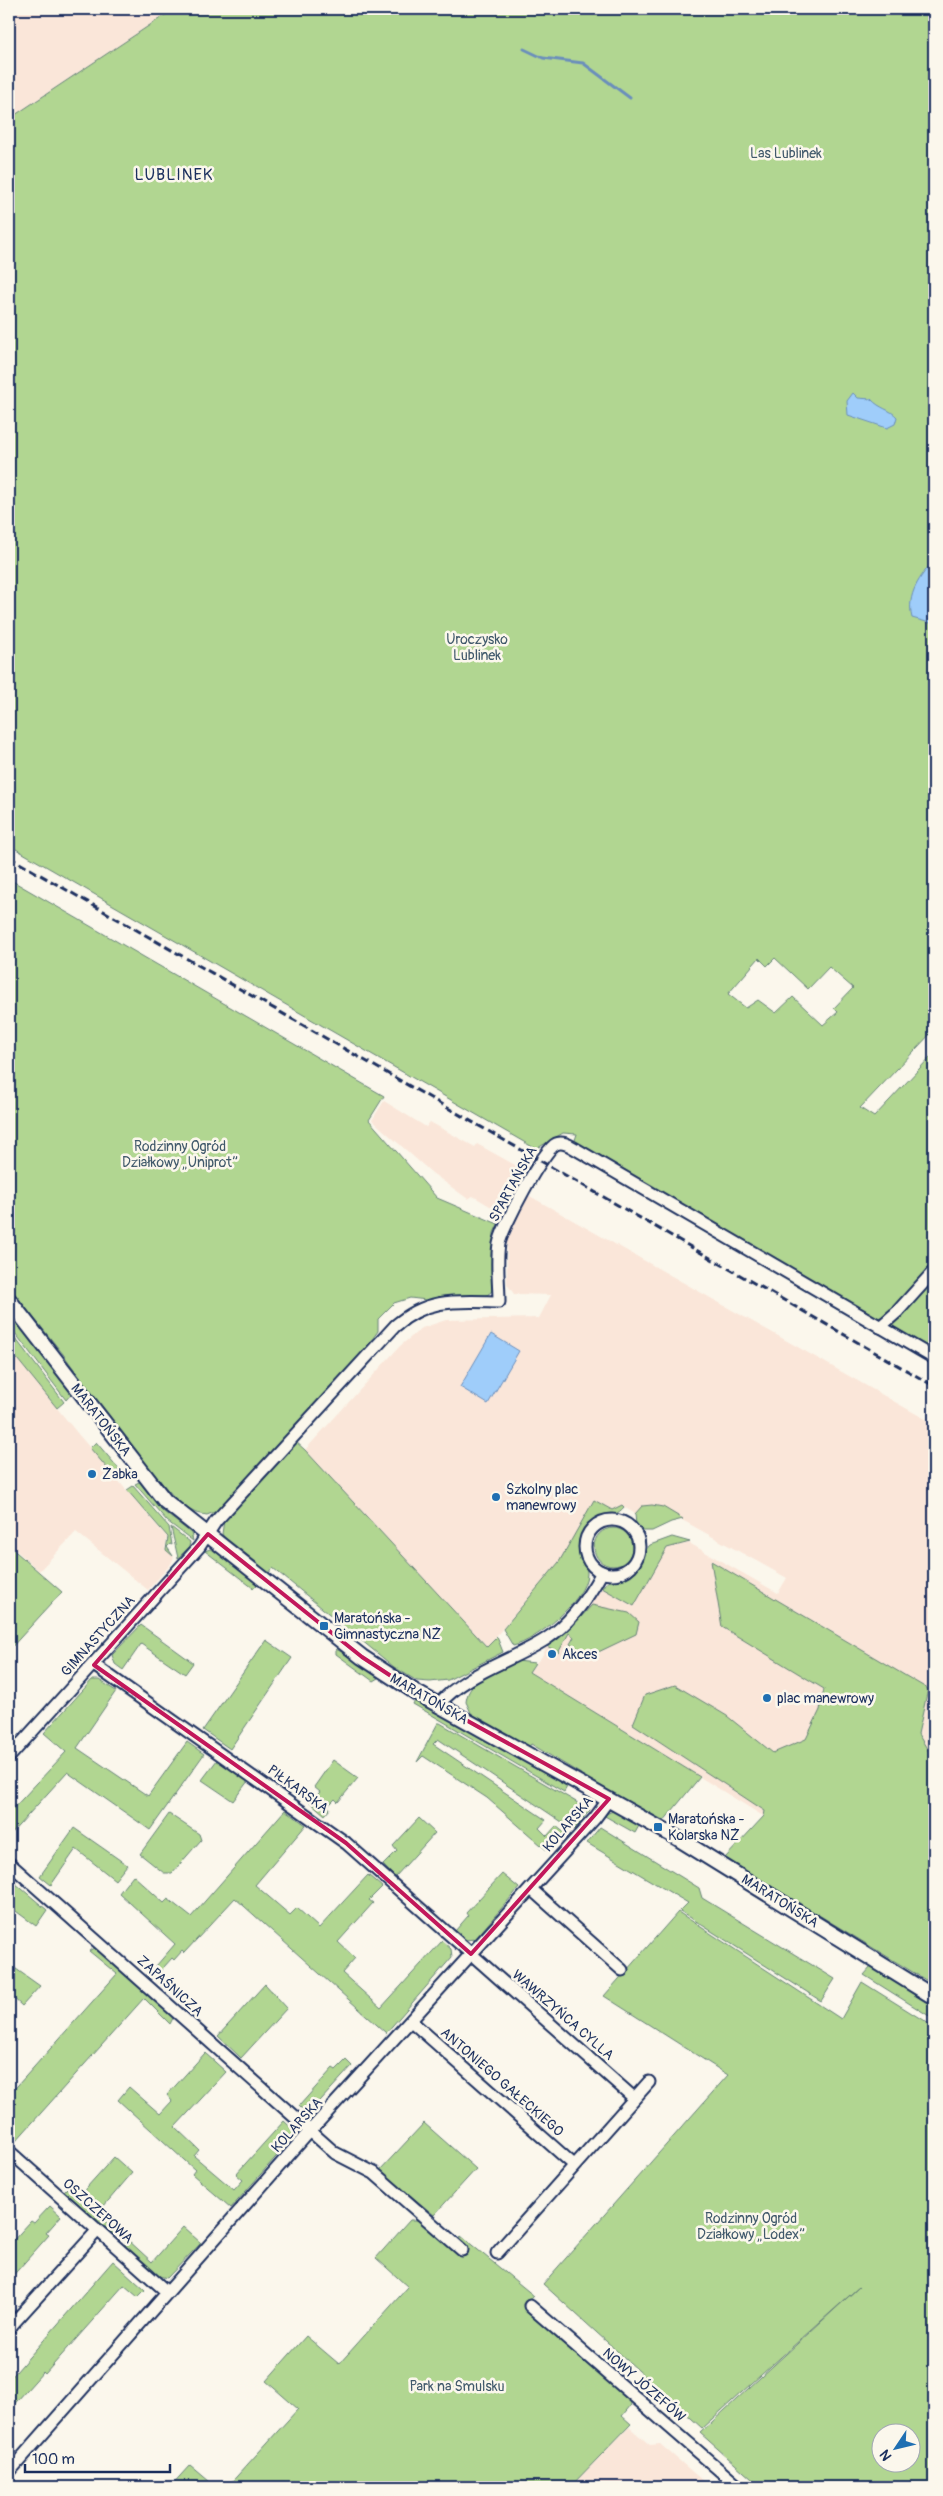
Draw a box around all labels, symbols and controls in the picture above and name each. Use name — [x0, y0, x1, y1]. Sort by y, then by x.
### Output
park label: Las Lublinek — [750, 145, 822, 162]
district label: LUBLINEK — [135, 165, 214, 185]
park label: Uroczysko Lublinek — [446, 631, 508, 664]
park label: Rodzinny Ogród Działkowy „Uniprot” — [122, 1138, 238, 1171]
street label: SPARTAŃSKA — [484, 1143, 541, 1225]
street label: MARATOŃSKA — [67, 1380, 135, 1460]
place label: Żabka — [102, 1466, 138, 1483]
marker: Żabka — [86, 1468, 98, 1480]
place label: Szkolny plac manewrowy — [506, 1481, 578, 1514]
marker: Szkolny plac manewrowy — [490, 1491, 502, 1503]
street label: GIMNASTYCZNA — [57, 1592, 139, 1680]
place label: Maratońska - Gimnastyczna NŻ — [334, 1610, 442, 1643]
marker: Maratońska - Gimnastyczna NŻ — [318, 1620, 330, 1632]
place label: Akces — [562, 1646, 598, 1663]
marker: Akces — [546, 1648, 558, 1660]
street label: MARATOŃSKA — [387, 1669, 472, 1728]
place label: plac manewrowy — [777, 1690, 874, 1707]
marker: plac manewrowy — [761, 1692, 773, 1704]
street label: PIŁKARSKA — [264, 1761, 332, 1817]
street label: KOLARSKA — [539, 1793, 597, 1855]
place label: Maratońska - Kolarska NŻ — [668, 1811, 745, 1844]
marker: Maratońska - Kolarska NŻ — [652, 1821, 664, 1833]
street label: MARATOŃSKA — [738, 1870, 822, 1931]
street label: ZAPAŚNICZA — [134, 1951, 207, 2020]
street label: WAWRZYŃCA CYLLA — [509, 1965, 618, 2064]
street label: ANTONIEGO GAŁECKIEGO — [437, 2024, 567, 2140]
street label: KOLARSKA — [268, 2094, 326, 2156]
street label: OSZCZEPOWA — [59, 2175, 137, 2247]
park label: Rodzinny Ogród Działkowy „Lodex” — [697, 2210, 805, 2243]
street label: NOWY JÓZEFÓW — [599, 2344, 690, 2426]
park label: Park na Smulsku — [409, 2378, 505, 2395]
north arrow — [870, 2424, 920, 2474]
scale bar — [25, 2441, 170, 2473]
text: N — [876, 2446, 895, 2464]
text: 100 m — [32, 2450, 75, 2469]

